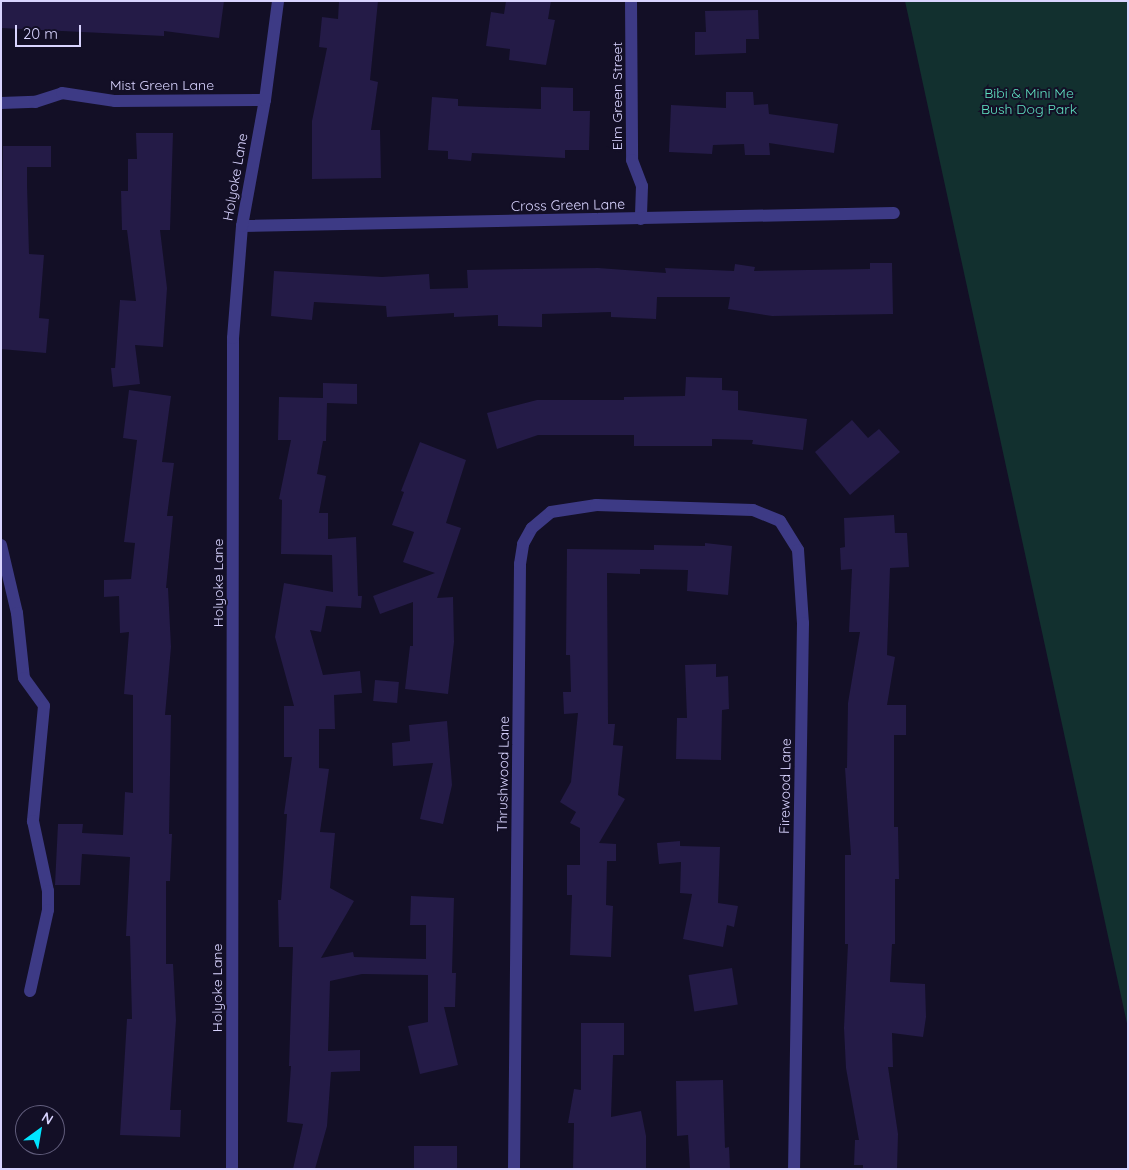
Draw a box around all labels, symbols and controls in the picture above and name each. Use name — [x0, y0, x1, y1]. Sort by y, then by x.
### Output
scale bar — [18, 15, 84, 47]
text: 20 m — [23, 24, 58, 43]
street label: Elm Green Street — [609, 42, 625, 150]
street label: Mist Green Lane — [110, 77, 214, 93]
park label: Bibi & Mini Me Bush Dog Park — [981, 85, 1077, 118]
street label: Holyoke Lane — [219, 132, 251, 222]
street label: Cross Green Lane — [511, 196, 625, 214]
street label: Holyoke Lane — [210, 539, 226, 627]
street label: Thrushwood Lane — [494, 716, 512, 832]
street label: Firewood Lane — [776, 738, 794, 834]
street label: Holyoke Lane — [209, 944, 225, 1032]
north arrow — [15, 1105, 65, 1155]
text: N — [38, 1108, 57, 1128]

